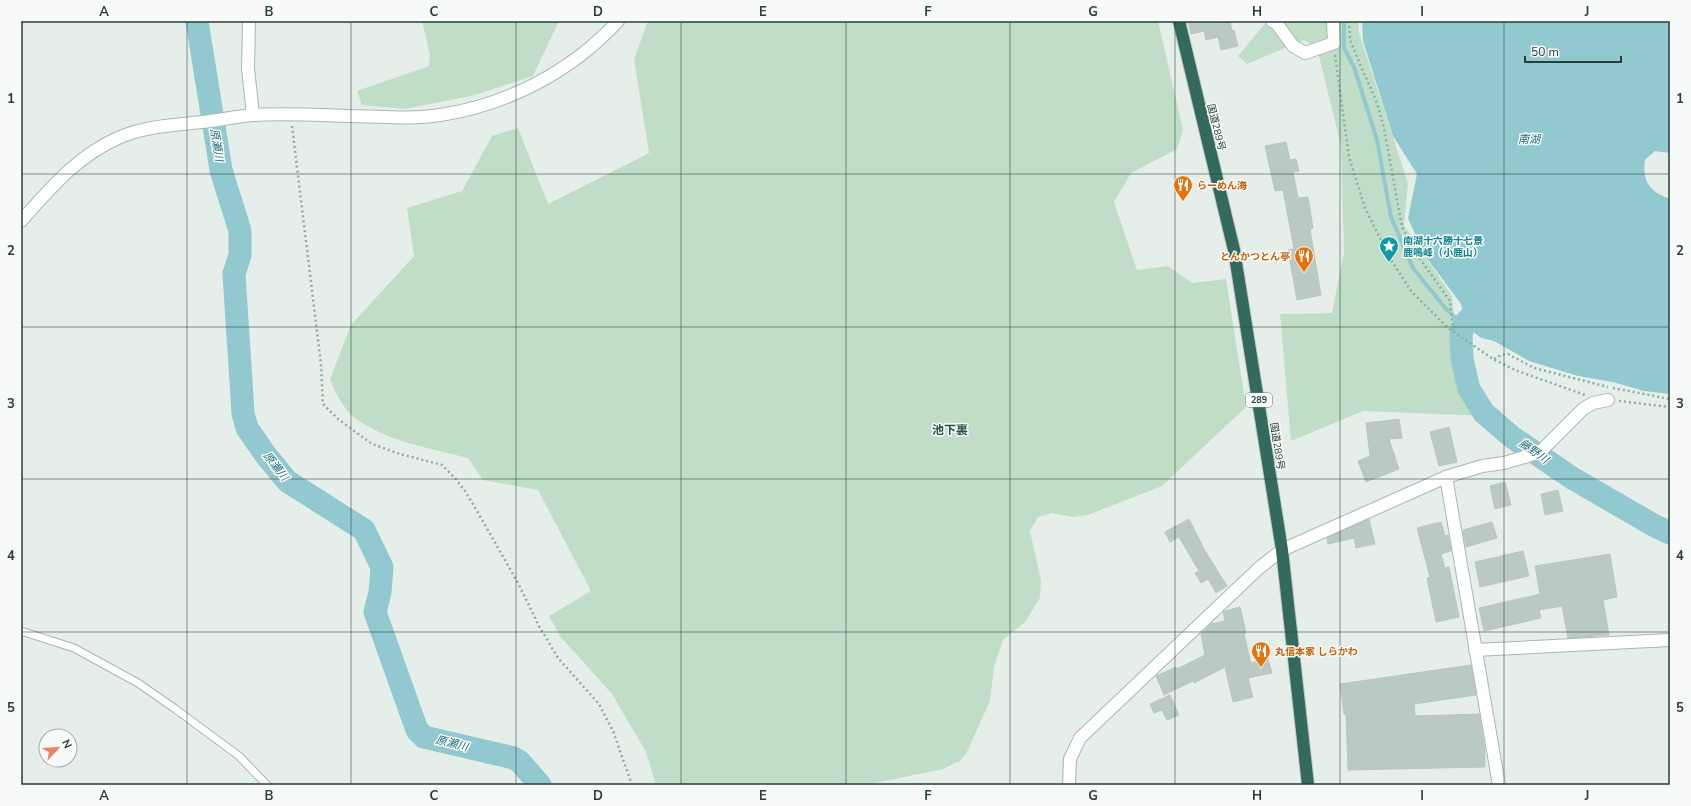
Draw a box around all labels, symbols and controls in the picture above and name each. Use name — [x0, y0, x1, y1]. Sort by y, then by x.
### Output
text: A — [99, 3, 109, 21]
text: B — [265, 3, 274, 21]
text: C — [430, 3, 439, 21]
text: D — [593, 3, 603, 21]
text: E — [759, 3, 767, 21]
text: F — [924, 3, 932, 21]
text: G — [1088, 3, 1098, 21]
text: H — [1252, 3, 1262, 21]
text: I — [1420, 3, 1424, 21]
text: J — [1584, 3, 1589, 21]
scale bar — [1525, 38, 1621, 64]
text: 50 m — [1531, 44, 1559, 60]
text: 1 — [7, 90, 15, 108]
text: 1 — [1676, 90, 1684, 108]
street label: 国道289号 — [1203, 102, 1229, 152]
water label: 原瀬川 — [207, 128, 227, 164]
water label: 南湖 — [1518, 132, 1542, 147]
restaurant icon: らーめん海 — [1172, 174, 1194, 202]
place label: らーめん海 — [1197, 179, 1247, 193]
place label: 南湖十六勝十七景 鹿鳴峰（小鹿山） — [1403, 234, 1483, 260]
place icon: 南湖十六勝十七景 鹿鳴峰（小鹿山） — [1378, 235, 1400, 263]
text: 2 — [7, 242, 15, 260]
text: 2 — [1676, 242, 1684, 260]
restaurant icon: とんかつとん亭 — [1293, 245, 1315, 273]
place label: とんかつとん亭 — [1220, 250, 1290, 264]
road number: 289 — [1246, 393, 1272, 407]
text: 3 — [7, 395, 15, 413]
text: 3 — [1676, 395, 1684, 413]
street label: 国道289号 — [1266, 421, 1288, 471]
district label: 池下裏 — [932, 422, 968, 438]
water label: 藤野川 — [1516, 436, 1552, 468]
water label: 原瀬川 — [260, 449, 292, 485]
text: 4 — [7, 547, 15, 565]
text: 4 — [1676, 547, 1684, 565]
restaurant icon: 丸信本家 しらかわ — [1250, 640, 1272, 668]
place label: 丸信本家 しらかわ — [1275, 645, 1358, 659]
text: 5 — [7, 699, 15, 717]
text: 5 — [1676, 699, 1684, 717]
north arrow — [38, 728, 78, 768]
water label: 原瀬川 — [434, 732, 471, 755]
text: N — [58, 737, 75, 751]
text: A — [99, 787, 109, 805]
text: B — [265, 787, 274, 805]
text: C — [430, 787, 439, 805]
text: D — [593, 787, 603, 805]
text: E — [759, 787, 767, 805]
text: F — [924, 787, 932, 805]
text: G — [1088, 787, 1098, 805]
text: H — [1252, 787, 1262, 805]
text: I — [1420, 787, 1424, 805]
text: J — [1584, 787, 1589, 805]

